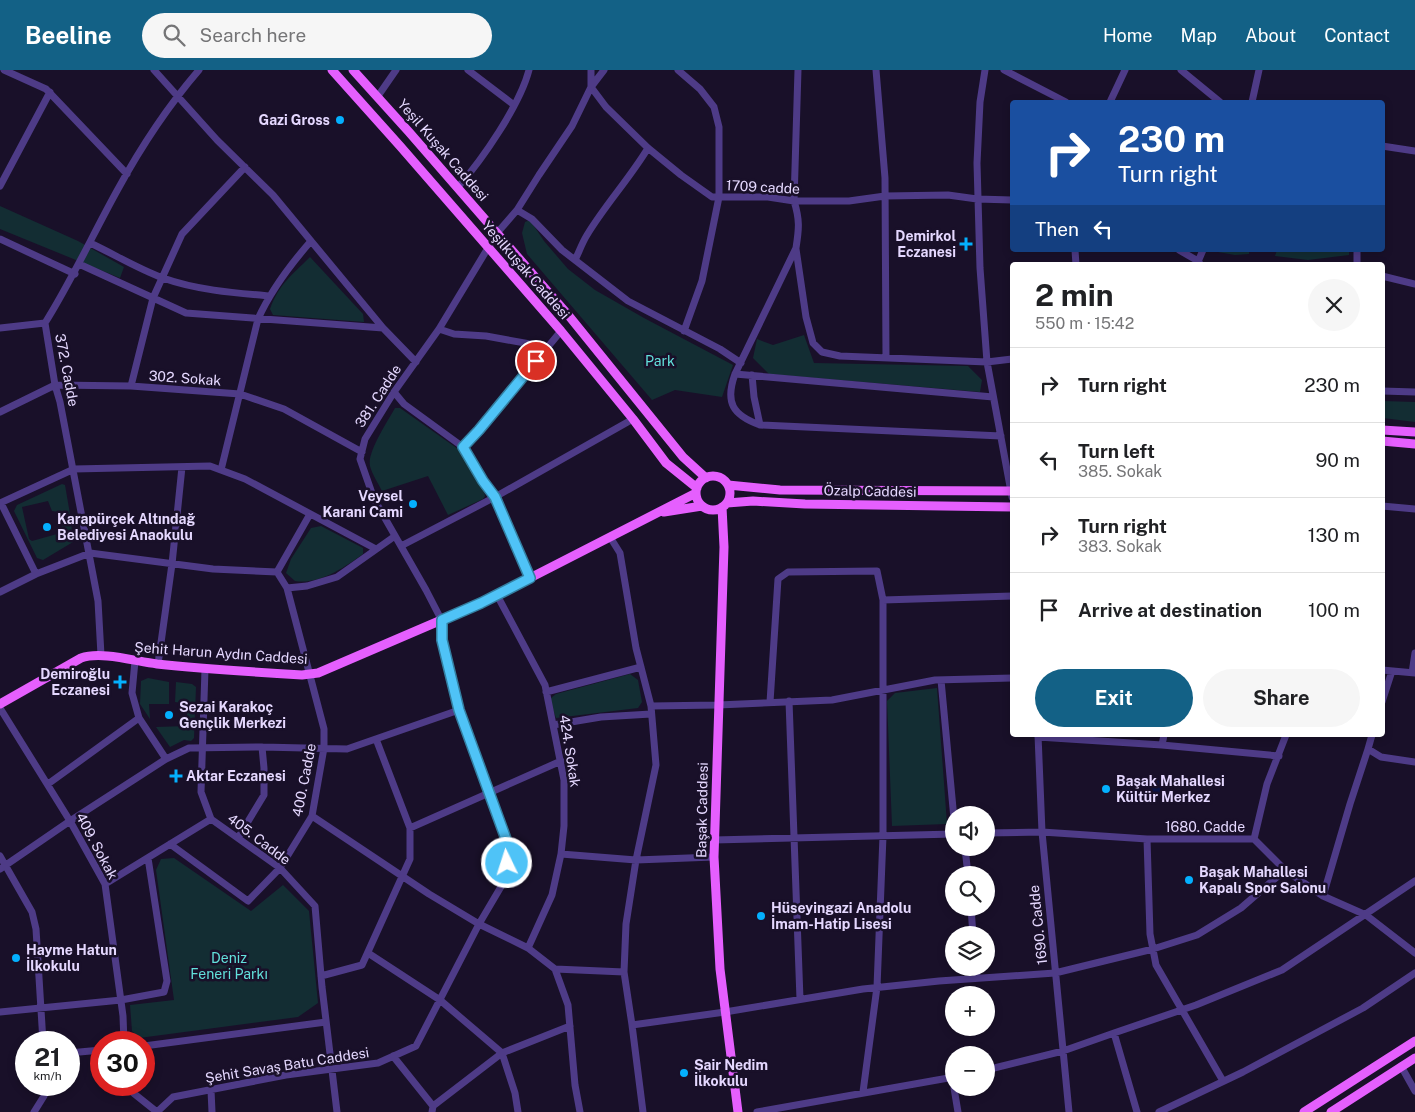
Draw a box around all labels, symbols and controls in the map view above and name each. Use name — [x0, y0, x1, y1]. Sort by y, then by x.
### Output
search box — [142, 13, 492, 58]
text: Beeline — [25, 21, 112, 49]
icon: search — [160, 21, 188, 49]
text: Search here — [200, 24, 306, 46]
text: Home — [1103, 25, 1153, 46]
text: Map — [1181, 25, 1217, 46]
text: About — [1245, 25, 1296, 46]
text: Contact — [1324, 25, 1390, 46]
street label: Yeşil Kuşak Caddesi — [394, 96, 492, 204]
place label: Gazi Gross — [259, 112, 330, 128]
marker: Gazi Gross — [334, 114, 346, 126]
text: 230 m — [1118, 119, 1225, 160]
icon: right — [1035, 120, 1100, 185]
text: Turn right — [1118, 161, 1218, 187]
street label: 1709 cadde — [726, 177, 801, 197]
icon: left — [1089, 215, 1117, 243]
street label: Yeşilkuşak Caddesi — [479, 218, 573, 322]
text: Then — [1035, 218, 1079, 240]
place label: Demirkol Eczanesi — [895, 228, 956, 260]
marker: Demirkol Eczanesi — [960, 238, 972, 250]
text: 2 min — [1035, 277, 1114, 313]
button: close — [1308, 279, 1360, 331]
text: 550 m · 15:42 — [1035, 314, 1134, 333]
street label: 372. Cadde — [52, 332, 82, 408]
pin — [515, 340, 557, 382]
icon: arrive — [522, 347, 550, 375]
park label: Park — [645, 353, 675, 369]
street label: 381. Cadde — [352, 361, 404, 430]
street label: 302. Sokak — [148, 367, 222, 389]
icon: right — [1035, 371, 1063, 399]
text: Turn right — [1078, 374, 1167, 396]
text: 230 m — [1304, 374, 1360, 396]
text: Turn left — [1078, 440, 1155, 462]
icon: left — [1035, 446, 1063, 474]
text: 90 m — [1316, 449, 1360, 471]
text: 385. Sokak — [1078, 462, 1162, 481]
street label: Özalp Caddesi — [823, 480, 917, 500]
place label: Veysel Karani Cami — [322, 488, 403, 520]
marker: Veysel Karani Cami — [407, 498, 419, 510]
place label: Karapürçek Altındağ Belediyesi Anaokulu — [57, 511, 196, 543]
text: Turn right — [1078, 515, 1167, 537]
marker: Karapürçek Altındağ Belediyesi Anaokulu — [41, 521, 53, 533]
icon: right — [1035, 521, 1063, 549]
text: 130 m — [1308, 524, 1360, 546]
text: 383. Sokak — [1078, 537, 1162, 556]
icon: arrive — [1035, 596, 1063, 624]
text: Arrive at destination — [1078, 599, 1262, 621]
text: 100 m — [1308, 599, 1360, 621]
street label: Şehit Harun Aydın Caddesi — [134, 639, 308, 667]
place label: Demiroğlu Eczanesi — [40, 666, 110, 698]
button: Exit — [1035, 669, 1193, 727]
button: Share — [1203, 669, 1360, 727]
marker: Demiroğlu Eczanesi — [114, 676, 126, 688]
place label: Sezai Karakoç Gençlik Merkezi — [179, 699, 286, 731]
marker: Sezai Karakoç Gençlik Merkezi — [163, 709, 175, 721]
street label: 424. Sokak — [556, 714, 584, 788]
street label: 400. Cadde — [289, 742, 319, 818]
street label: Başak Caddesi — [693, 762, 711, 858]
place label: Aktar Eczanesi — [186, 768, 286, 784]
marker: Aktar Eczanesi — [170, 770, 182, 782]
place label: Başak Mahallesi Kültür Merkez — [1116, 773, 1225, 805]
marker: Başak Mahallesi Kültür Merkez — [1100, 783, 1112, 795]
map controls — [945, 806, 995, 1096]
button: sound — [945, 806, 995, 856]
street label: 409. Sokak — [73, 810, 121, 882]
street label: 405. Cadde — [224, 810, 294, 868]
street label: 1680. Cadde — [1165, 819, 1245, 835]
position arrow — [480, 836, 532, 888]
place label: Başak Mahallesi Kapalı Spor Salonu — [1199, 864, 1326, 896]
button: search — [945, 866, 995, 916]
marker: Başak Mahallesi Kapalı Spor Salonu — [1183, 874, 1195, 886]
street label: 1690. Cadde — [1026, 884, 1050, 966]
place label: Hüseyingazi Anadolu İmam-Hatip Lisesi — [771, 900, 911, 932]
marker: Hüseyingazi Anadolu İmam-Hatip Lisesi — [755, 910, 767, 922]
button: layers — [945, 926, 995, 976]
place label: Hayme Hatun İlkokulu — [26, 942, 117, 974]
park label: Deniz Feneri Parkı — [190, 950, 268, 982]
marker: Hayme Hatun İlkokulu — [10, 952, 22, 964]
button: + — [945, 986, 995, 1036]
speed limit sign: 30 — [90, 1031, 155, 1096]
text: 21 — [34, 1042, 61, 1072]
street label: Şehit Savaş Batu Caddesi — [204, 1044, 370, 1086]
button: − — [945, 1046, 995, 1096]
place label: Şair Nedim İlkokulu — [694, 1057, 768, 1089]
marker: Şair Nedim İlkokulu — [678, 1067, 690, 1079]
text: km/h — [33, 1069, 62, 1083]

